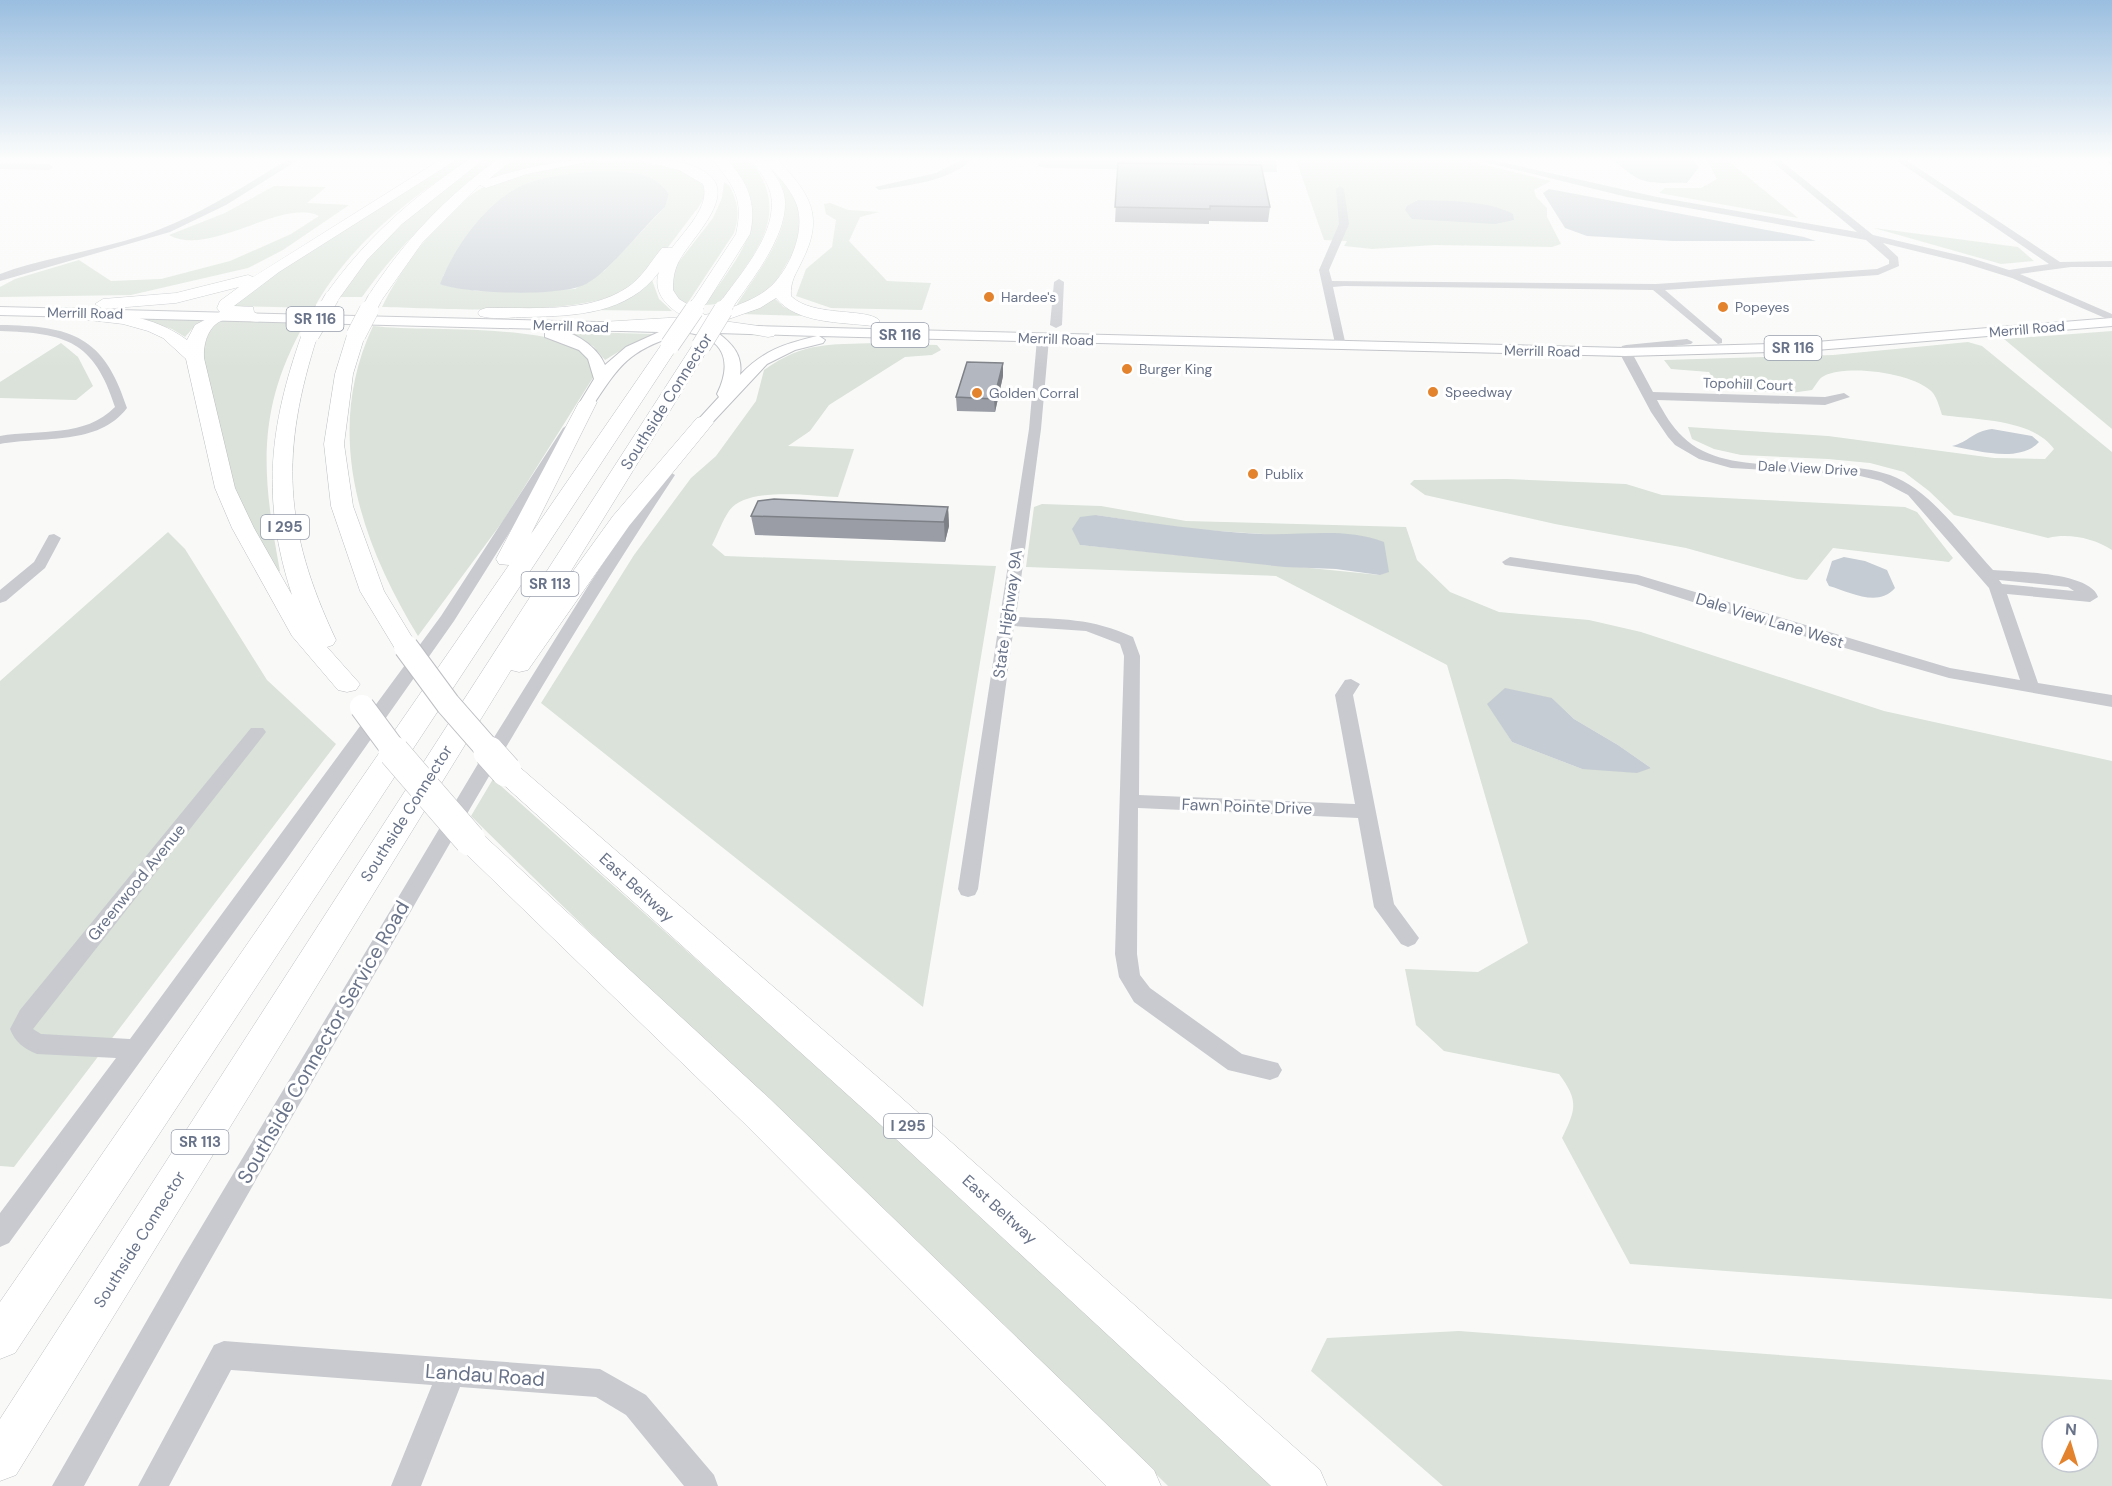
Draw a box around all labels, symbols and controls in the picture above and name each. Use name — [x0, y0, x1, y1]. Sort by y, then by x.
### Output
place label: Hardee's — [1001, 288, 1056, 306]
marker: Hardee's — [982, 290, 996, 304]
place label: Popeyes — [1735, 298, 1790, 316]
marker: Popeyes — [1716, 300, 1730, 314]
street label: Merrill Road — [47, 303, 123, 323]
road number: SR 116 — [286, 307, 344, 331]
street label: Merrill Road — [533, 316, 609, 336]
street label: Merrill Road — [1988, 317, 2066, 341]
road number: SR 116 — [872, 323, 928, 347]
street label: Southside Connector — [616, 329, 717, 474]
street label: Merrill Road — [1018, 329, 1094, 349]
road number: SR 116 — [1764, 336, 1822, 360]
street label: Merrill Road — [1504, 341, 1580, 361]
place label: Burger King — [1139, 360, 1212, 378]
marker: Burger King — [1120, 362, 1134, 376]
street label: Topohill Court — [1703, 373, 1793, 395]
place label: Speedway — [1445, 383, 1512, 401]
place label: Golden Corral — [989, 384, 1079, 402]
marker: Speedway — [1426, 385, 1440, 399]
marker: Golden Corral — [970, 386, 984, 400]
street label: Dale View Drive — [1758, 456, 1858, 480]
place label: Publix — [1265, 465, 1303, 483]
marker: Publix — [1246, 467, 1260, 481]
road number: I 295 — [261, 515, 309, 539]
street label: State Highway 9A — [988, 548, 1027, 680]
road number: SR 113 — [522, 572, 578, 596]
street label: Dale View Lane West — [1693, 588, 1846, 653]
street label: Southside Connector — [356, 741, 457, 886]
street label: Fawn Pointe Drive — [1181, 794, 1313, 819]
street label: Greenwood Avenue — [83, 820, 190, 945]
street label: East Beltway — [595, 848, 679, 927]
street label: Southside Connector Service Road — [231, 896, 415, 1188]
road number: I 295 — [884, 1114, 932, 1138]
road number: SR 113 — [172, 1130, 228, 1154]
street label: Southside Connector — [89, 1167, 190, 1312]
street label: East Beltway — [958, 1170, 1042, 1249]
street label: Landau Road — [424, 1358, 546, 1392]
north arrow — [2040, 1414, 2100, 1474]
text: N — [2064, 1419, 2078, 1440]

